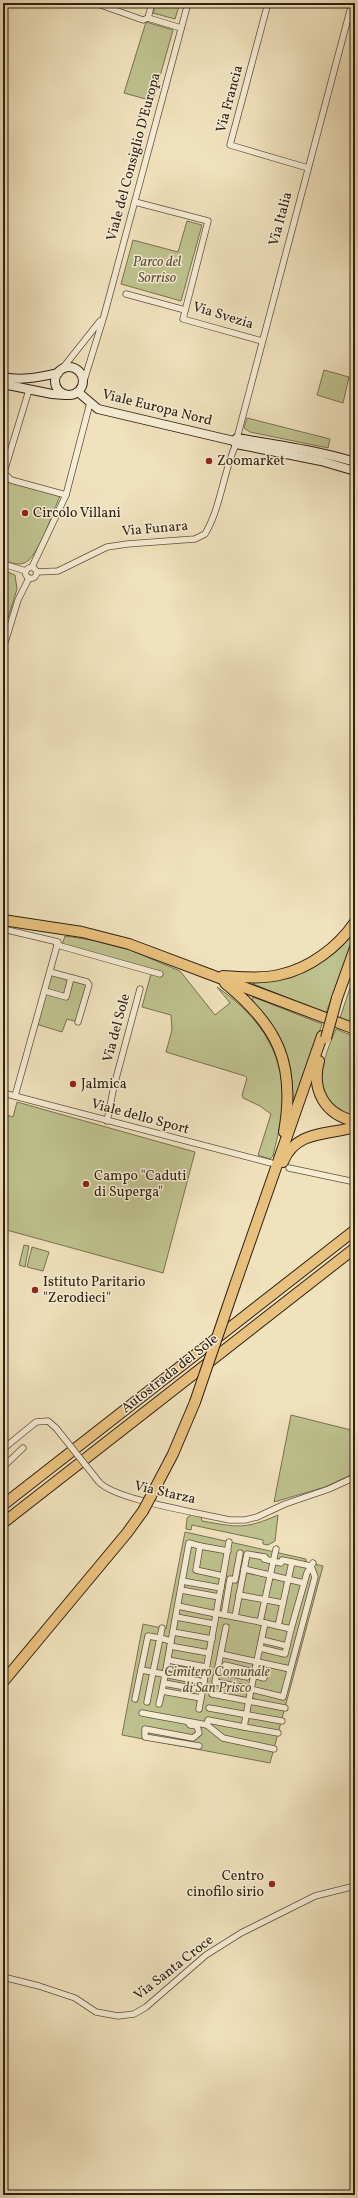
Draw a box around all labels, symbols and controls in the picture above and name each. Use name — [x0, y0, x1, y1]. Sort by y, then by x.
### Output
street label: Via Francia — [212, 63, 248, 135]
street label: Viale del Consiglio D'Europa — [102, 71, 166, 243]
street label: Via Italia — [265, 190, 297, 248]
park label: Parco del Sorriso — [133, 253, 182, 288]
street label: Via Svezia — [190, 298, 256, 334]
street label: Viale Europa Nord — [100, 385, 214, 431]
place label: Zoomarket — [217, 452, 285, 471]
marker: Zoomarket — [204, 456, 214, 466]
place label: Circolo Villani — [33, 504, 121, 523]
marker: Circolo Villani — [20, 508, 30, 518]
street label: Via Funara — [121, 517, 189, 541]
street label: Via del Sole — [99, 991, 135, 1064]
place label: Jalmica — [81, 1075, 127, 1094]
marker: Jalmica — [68, 1079, 78, 1089]
street label: Viale dello Sport — [89, 1095, 191, 1139]
place label: Campo "Caduti di Superga" — [94, 1167, 186, 1202]
marker: Campo "Caduti di Superga" — [81, 1179, 91, 1189]
place label: Istituto Paritario "Zerodieci" — [43, 1273, 146, 1308]
marker: Istituto Paritario "Zerodieci" — [30, 1285, 40, 1295]
street label: Autostrada del Sole — [117, 1330, 223, 1418]
street label: Via Starza — [132, 1477, 198, 1509]
park label: Cimitero Comunale di San Prisco — [164, 1663, 270, 1698]
place label: Centro cinofilo sirio — [187, 1867, 264, 1902]
marker: Centro cinofilo sirio — [267, 1879, 277, 1889]
street label: Via Santa Croce — [130, 1931, 218, 2005]

